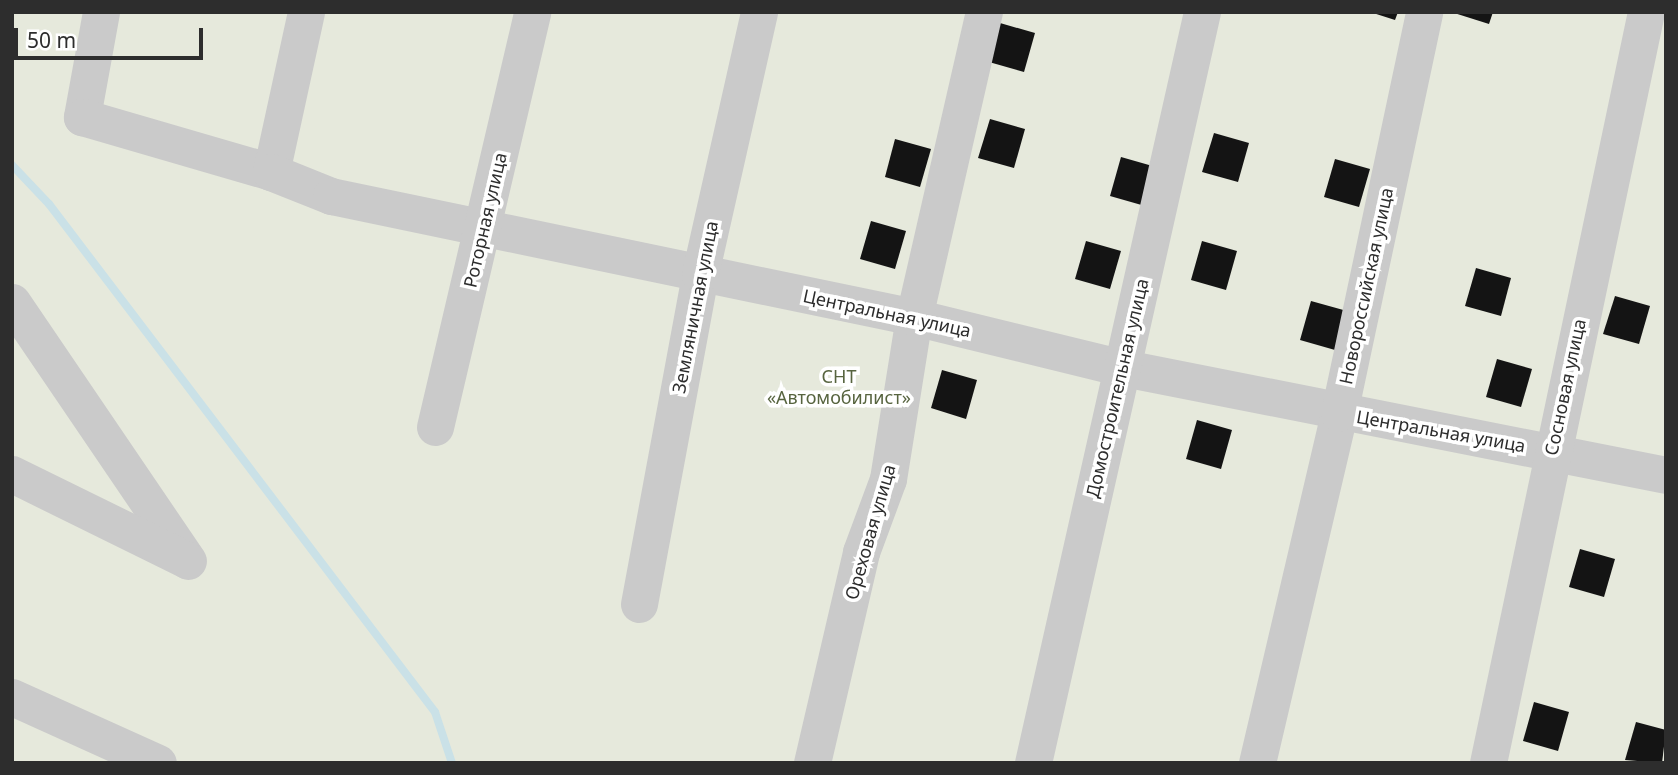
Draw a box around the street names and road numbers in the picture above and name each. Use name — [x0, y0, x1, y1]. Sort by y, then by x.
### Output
street label: Роторная улица — [459, 150, 511, 290]
street label: Новороссийская улица — [1335, 186, 1397, 386]
street label: Земляничная улица — [668, 219, 722, 395]
street label: Домостроительная улица — [1081, 276, 1153, 500]
street label: Центральная улица — [801, 285, 973, 341]
street label: Сосновая улица — [1540, 317, 1590, 457]
street label: Центральная улица — [1355, 406, 1527, 456]
street label: Ореховая улица — [840, 462, 900, 602]

